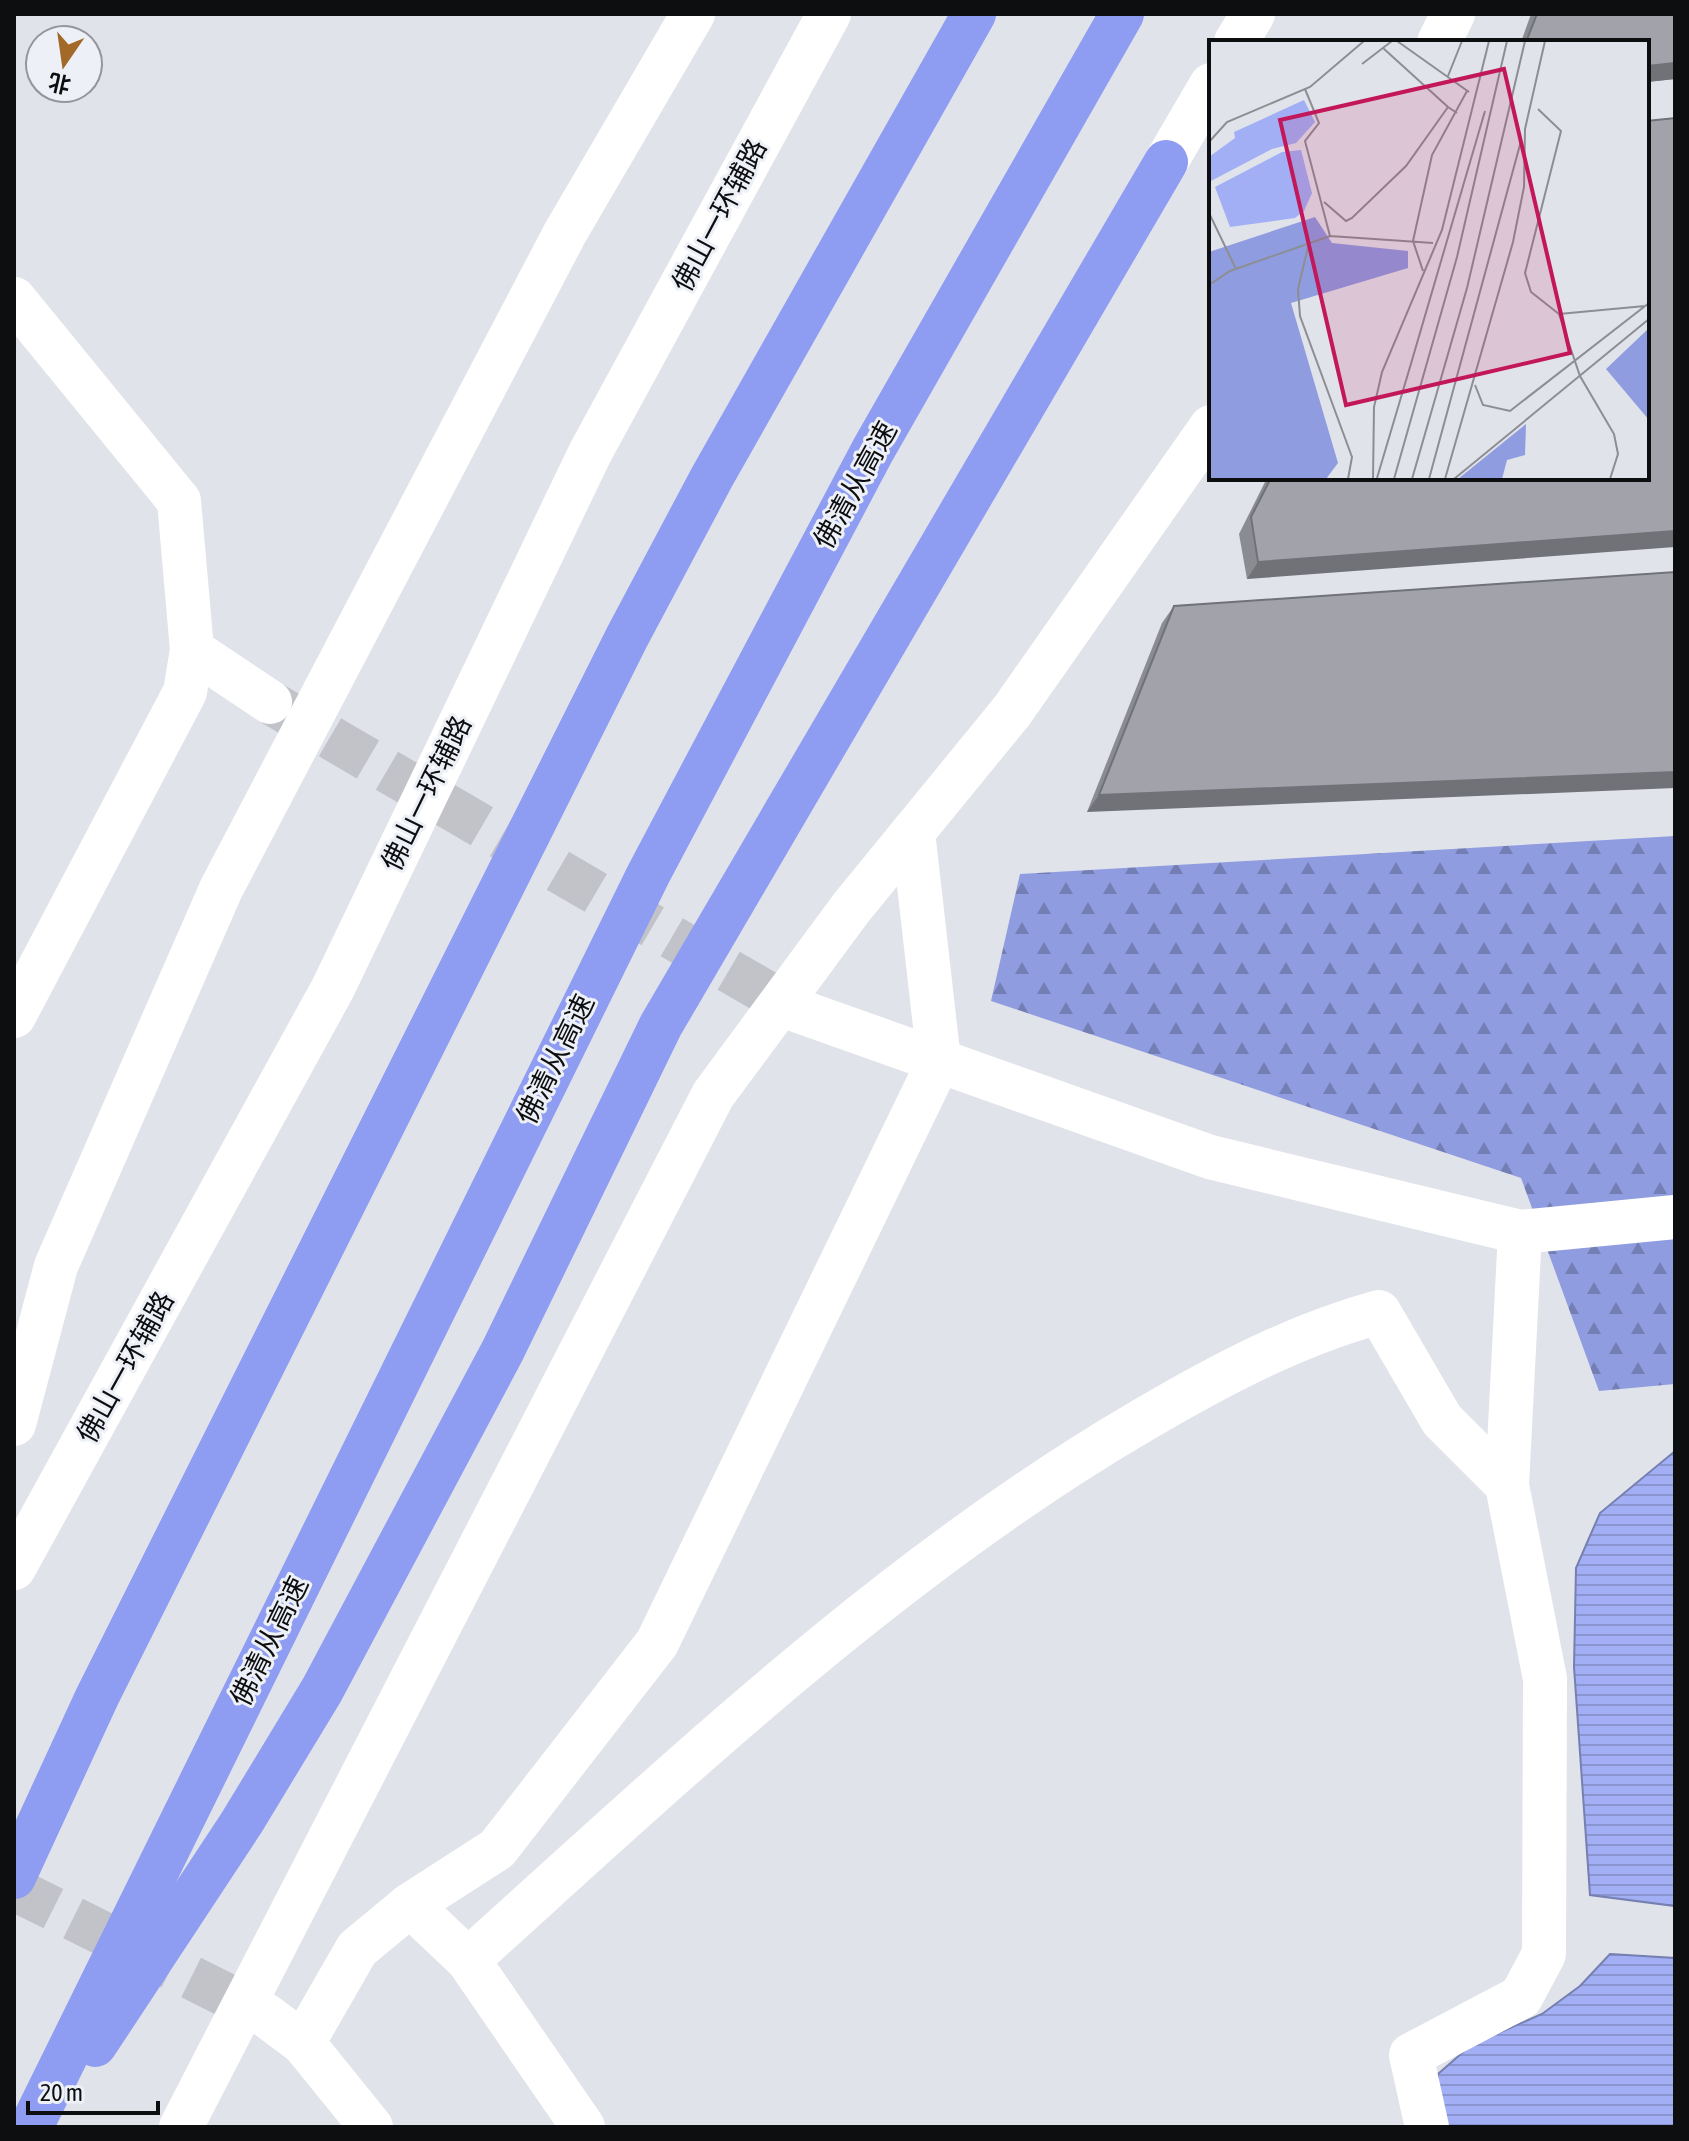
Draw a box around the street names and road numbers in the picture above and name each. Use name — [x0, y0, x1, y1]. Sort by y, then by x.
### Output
street label: 佛山一环辅路 — [665, 133, 773, 297]
street label: 佛清从高速 — [807, 416, 903, 554]
street label: 佛山一环辅路 — [375, 710, 477, 876]
street label: 佛清从高速 — [510, 989, 600, 1129]
street label: 佛山一环辅路 — [70, 1286, 180, 1448]
street label: 佛清从高速 — [224, 1571, 314, 1711]

